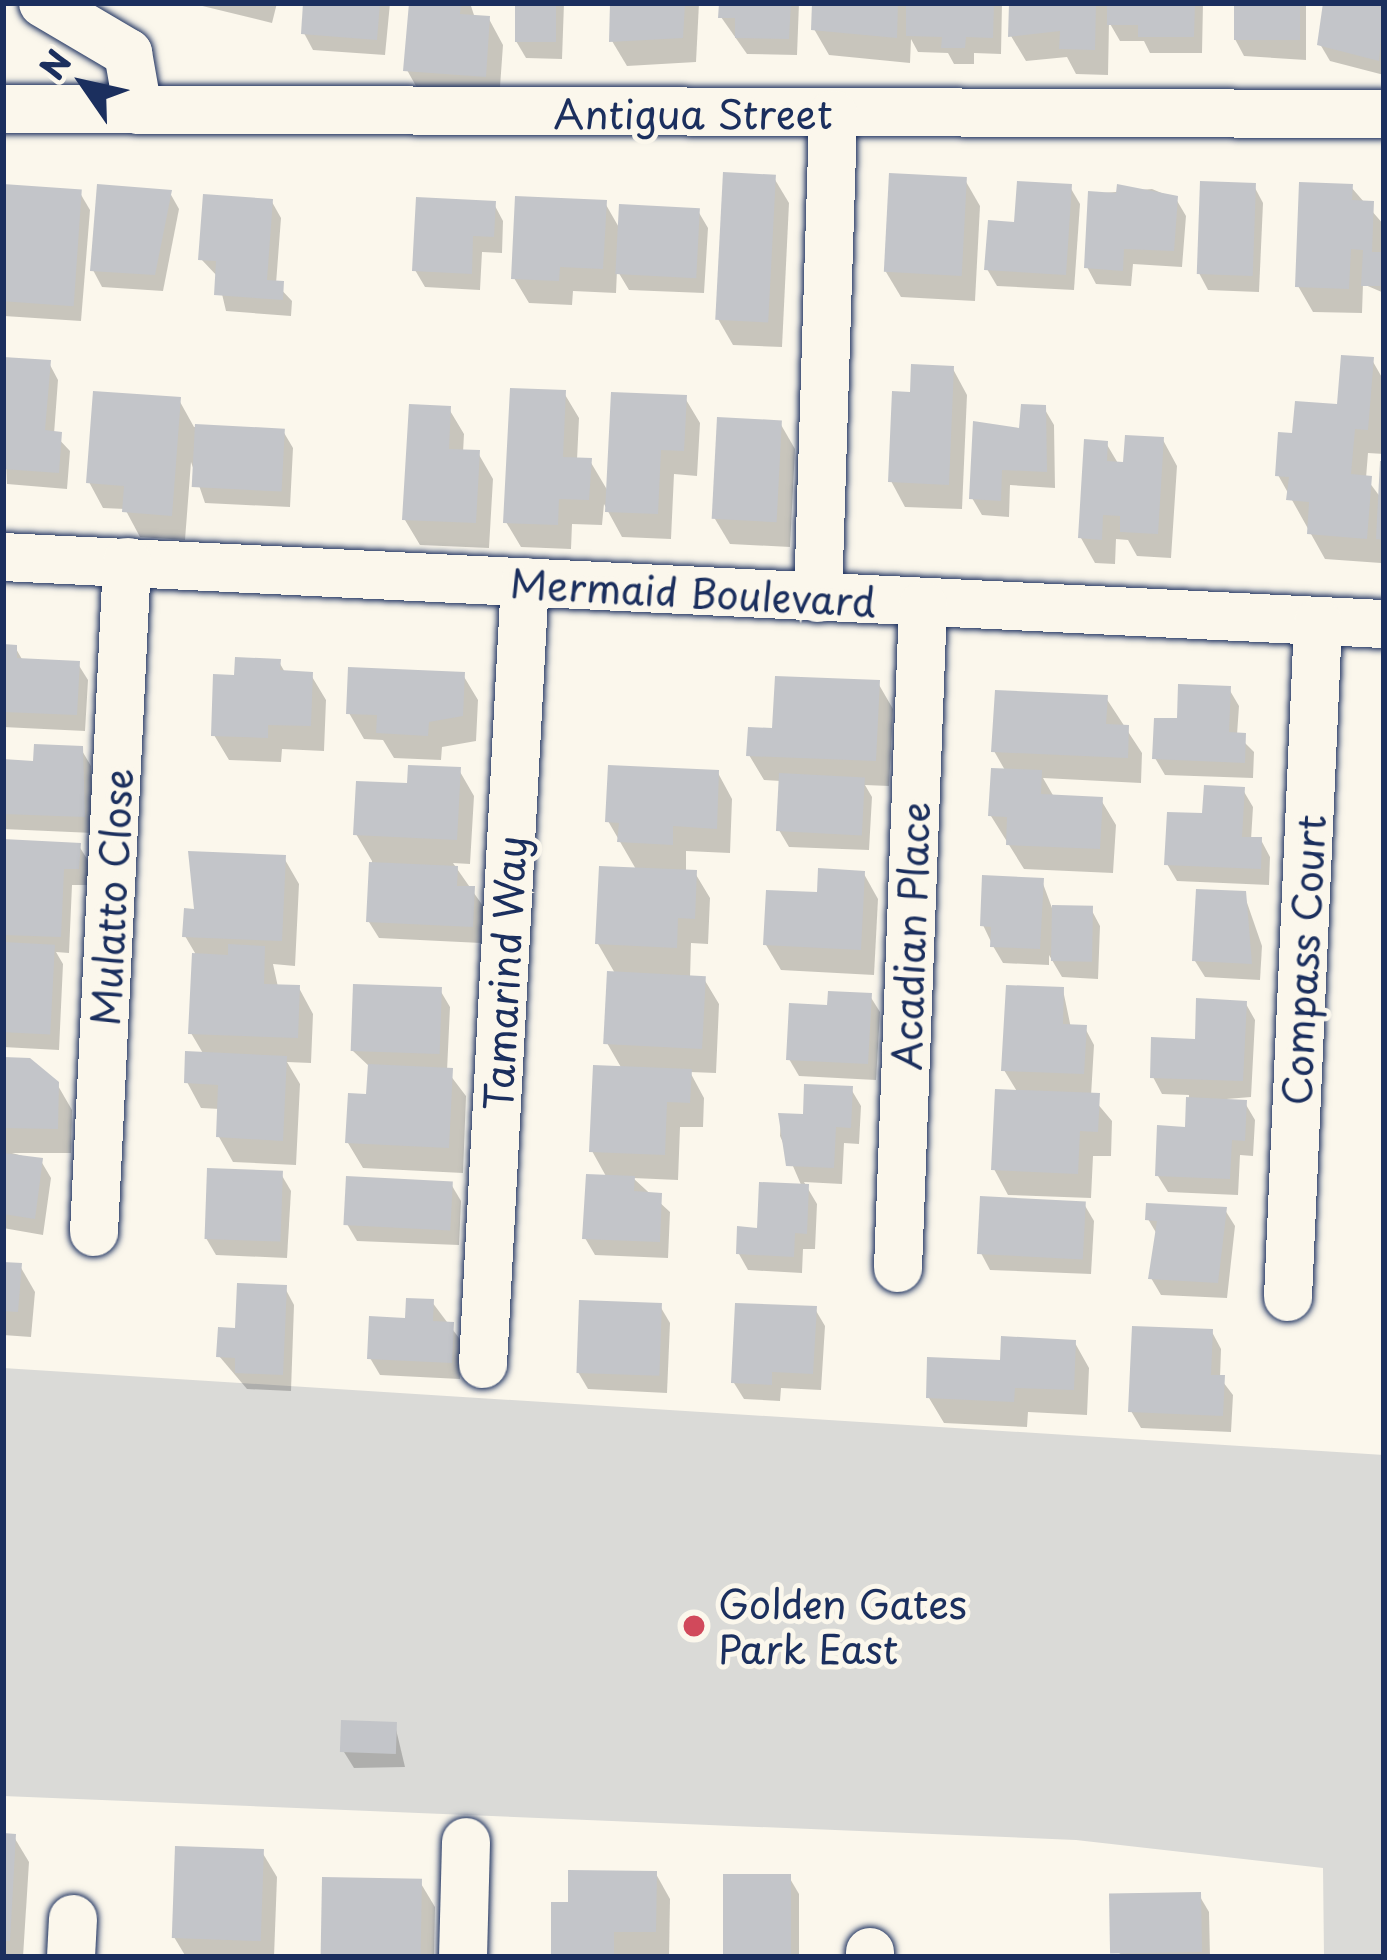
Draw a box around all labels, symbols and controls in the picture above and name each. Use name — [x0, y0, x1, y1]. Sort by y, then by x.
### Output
north arrow — [24, 24, 144, 144]
text: N — [26, 39, 82, 89]
street label: Antigua Street — [553, 90, 833, 136]
street label: Mermaid Boulevard — [508, 559, 878, 625]
street label: Mulatto Close — [81, 766, 141, 1028]
street label: Acadian Place — [882, 802, 938, 1070]
street label: Compass Court — [1272, 814, 1334, 1106]
street label: Tamarind Way — [473, 834, 535, 1112]
place label: Golden Gates Park East — [718, 1581, 969, 1672]
marker: Golden Gates Park East — [681, 1613, 707, 1639]

